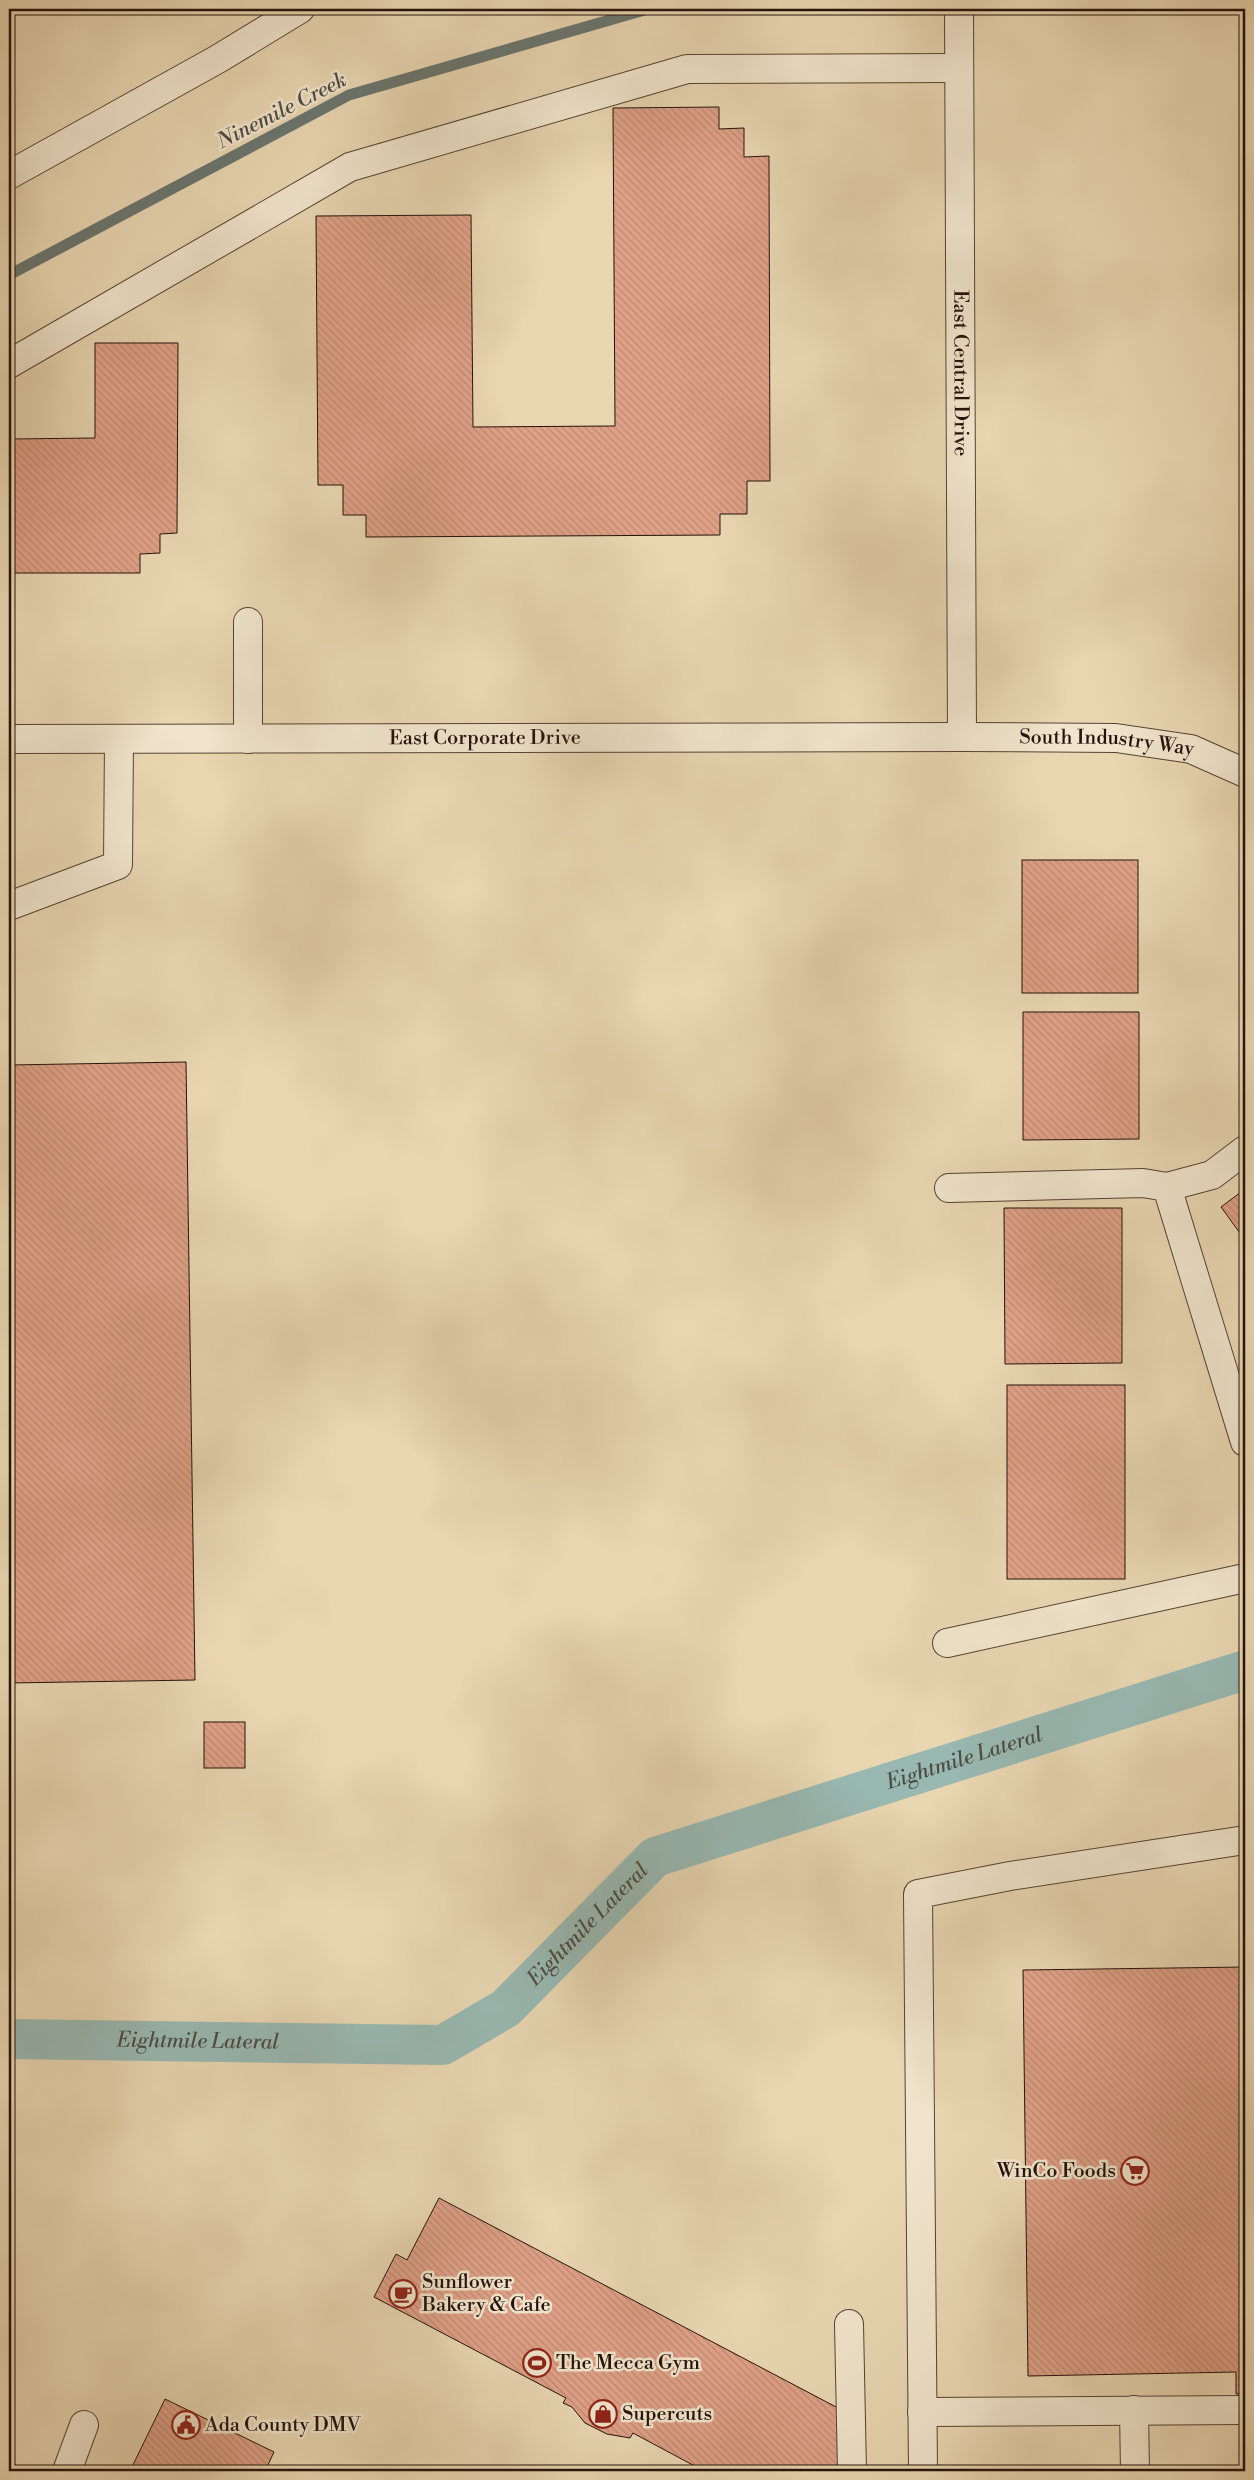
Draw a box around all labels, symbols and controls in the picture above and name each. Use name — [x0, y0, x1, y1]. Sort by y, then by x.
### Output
water label: Ninemile Creek — [212, 67, 351, 155]
street label: East Central Drive — [948, 290, 973, 456]
street label: East Corporate Drive — [389, 725, 581, 751]
street label: South Industry Way — [1019, 725, 1196, 762]
water label: Eightmile Lateral — [882, 1722, 1046, 1796]
water label: Eightmile Lateral — [521, 1858, 654, 1992]
water label: Eightmile Lateral — [116, 2027, 279, 2056]
supermarket icon: WinCo Foods — [1120, 2156, 1150, 2186]
place label: WinCo Foods — [996, 2159, 1116, 2184]
place label: Sunflower Bakery & Cafe — [421, 2270, 551, 2318]
cafe icon: Sunflower Bakery & Cafe — [388, 2279, 418, 2309]
sports icon: The Mecca Gym — [522, 2348, 552, 2378]
place label: The Mecca Gym — [556, 2351, 701, 2376]
shop icon: Supercuts — [588, 2399, 618, 2429]
place label: Supercuts — [622, 2402, 712, 2427]
public building icon: Ada County DMV — [171, 2410, 201, 2440]
place label: Ada County DMV — [204, 2413, 361, 2438]

